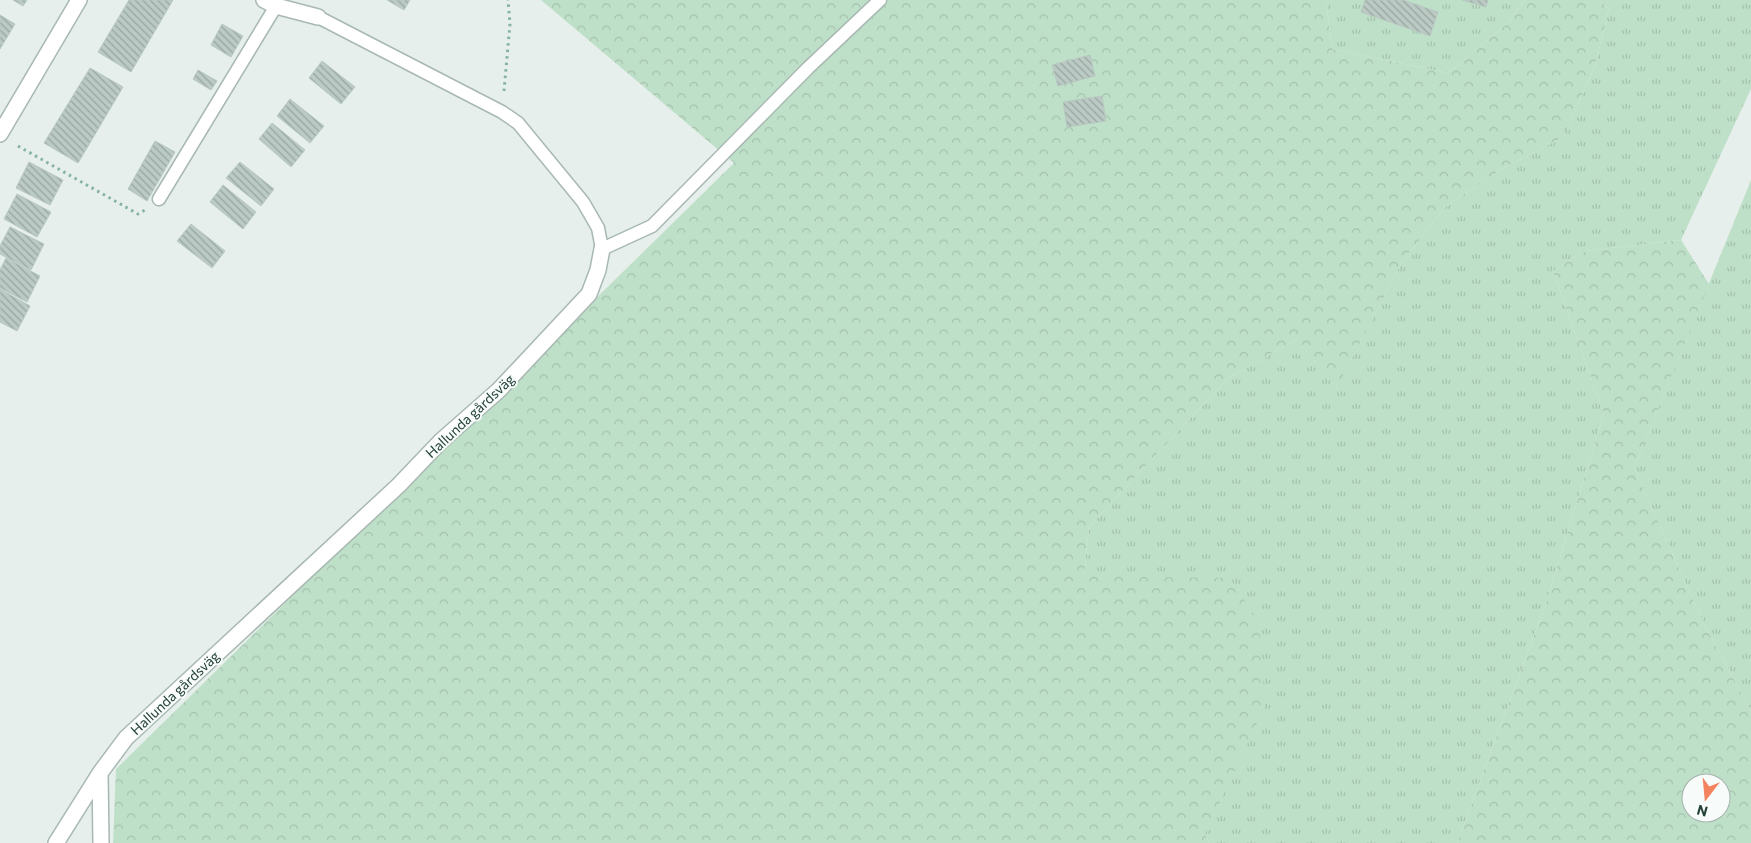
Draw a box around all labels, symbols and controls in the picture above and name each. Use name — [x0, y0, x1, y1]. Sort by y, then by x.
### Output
street label: Hallunda gårdsväg — [422, 370, 518, 461]
street label: Hallunda gårdsväg — [127, 647, 223, 738]
north arrow — [1681, 773, 1731, 823]
text: N — [1695, 801, 1710, 821]

